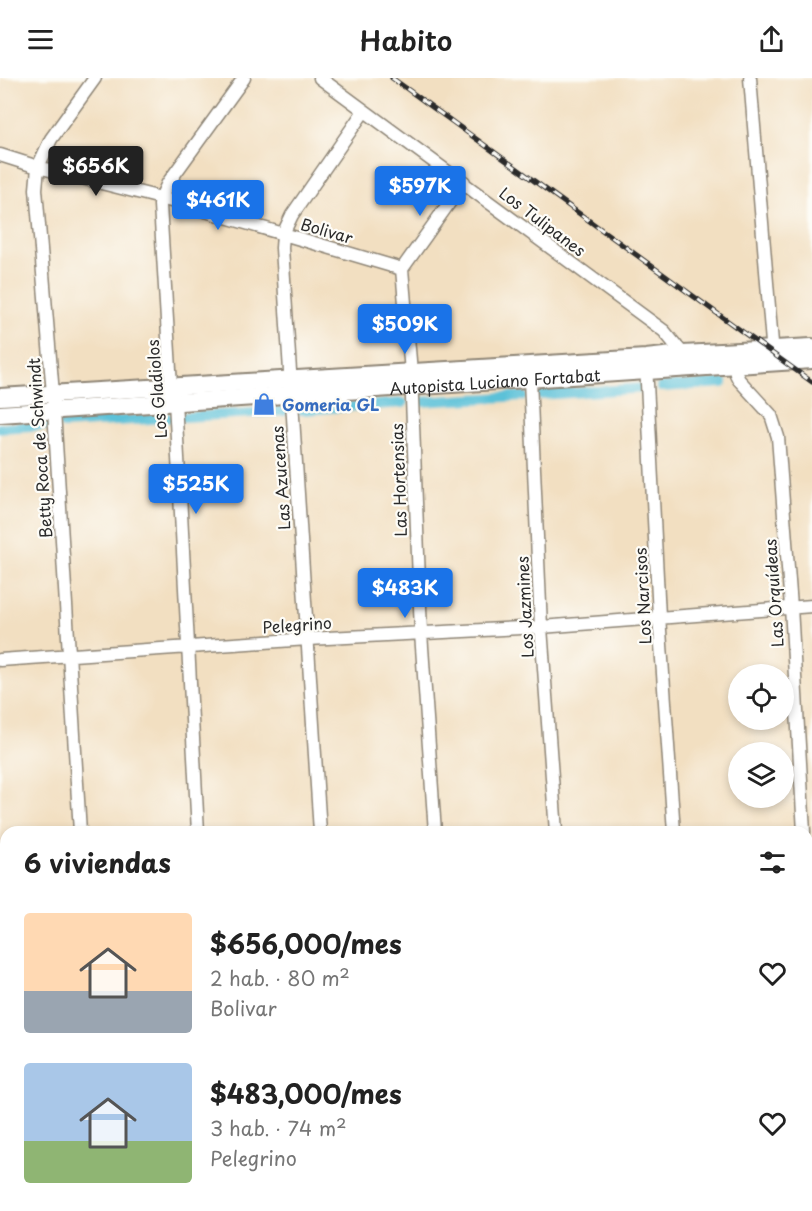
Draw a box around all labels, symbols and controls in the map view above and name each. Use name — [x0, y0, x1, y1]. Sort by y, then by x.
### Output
text: Habito — [360, 19, 452, 60]
icon: menu — [24, 23, 57, 56]
icon: share — [755, 23, 788, 56]
pin: $656K — [54, 146, 138, 197]
text: $656K — [62, 150, 130, 180]
pin: $597K — [378, 166, 462, 217]
text: $597K — [389, 170, 451, 200]
pin: $461K — [176, 180, 260, 231]
street label: Los Tulipanes — [495, 181, 591, 261]
text: $461K — [186, 184, 250, 214]
street label: Bolivar — [298, 211, 357, 249]
pin: $509K — [363, 304, 447, 355]
text: $509K — [372, 308, 438, 338]
street label: Los Gladiolos — [140, 339, 172, 439]
street label: Betty Roca de Schwindt — [21, 357, 57, 539]
street label: Autopista Luciano Fortabat — [389, 362, 602, 400]
shop icon: Gomeria GL — [251, 391, 277, 417]
place label: Gomeria GL — [282, 392, 379, 416]
street label: Las Hortensias — [384, 423, 412, 537]
street label: Las Azucenas — [264, 425, 296, 531]
pin: $525K — [154, 464, 238, 515]
text: $525K — [163, 468, 229, 498]
street label: Las Orquídeas — [757, 538, 789, 648]
street label: Los Narcisos — [627, 547, 657, 645]
street label: Los Jazmines — [509, 556, 539, 658]
pin: $483K — [363, 568, 447, 619]
text: $483K — [372, 572, 438, 602]
street label: Pelegrino — [261, 610, 333, 638]
map controls — [728, 664, 794, 808]
button: locate — [728, 664, 794, 730]
button: layers — [728, 742, 794, 808]
text: 6 viviendas — [24, 843, 171, 882]
icon: filters — [756, 846, 789, 879]
text: $656,000/mes — [210, 924, 402, 963]
icon: home — [72, 937, 144, 1009]
icon: heart — [756, 957, 789, 990]
text: 2 hab. · 80 m² — [210, 963, 350, 993]
text: Bolivar — [210, 993, 277, 1023]
text: $483,000/mes — [210, 1074, 402, 1113]
icon: home — [72, 1087, 144, 1159]
icon: heart — [756, 1107, 789, 1140]
text: 3 hab. · 74 m² — [210, 1113, 346, 1143]
text: Pelegrino — [210, 1143, 297, 1173]

